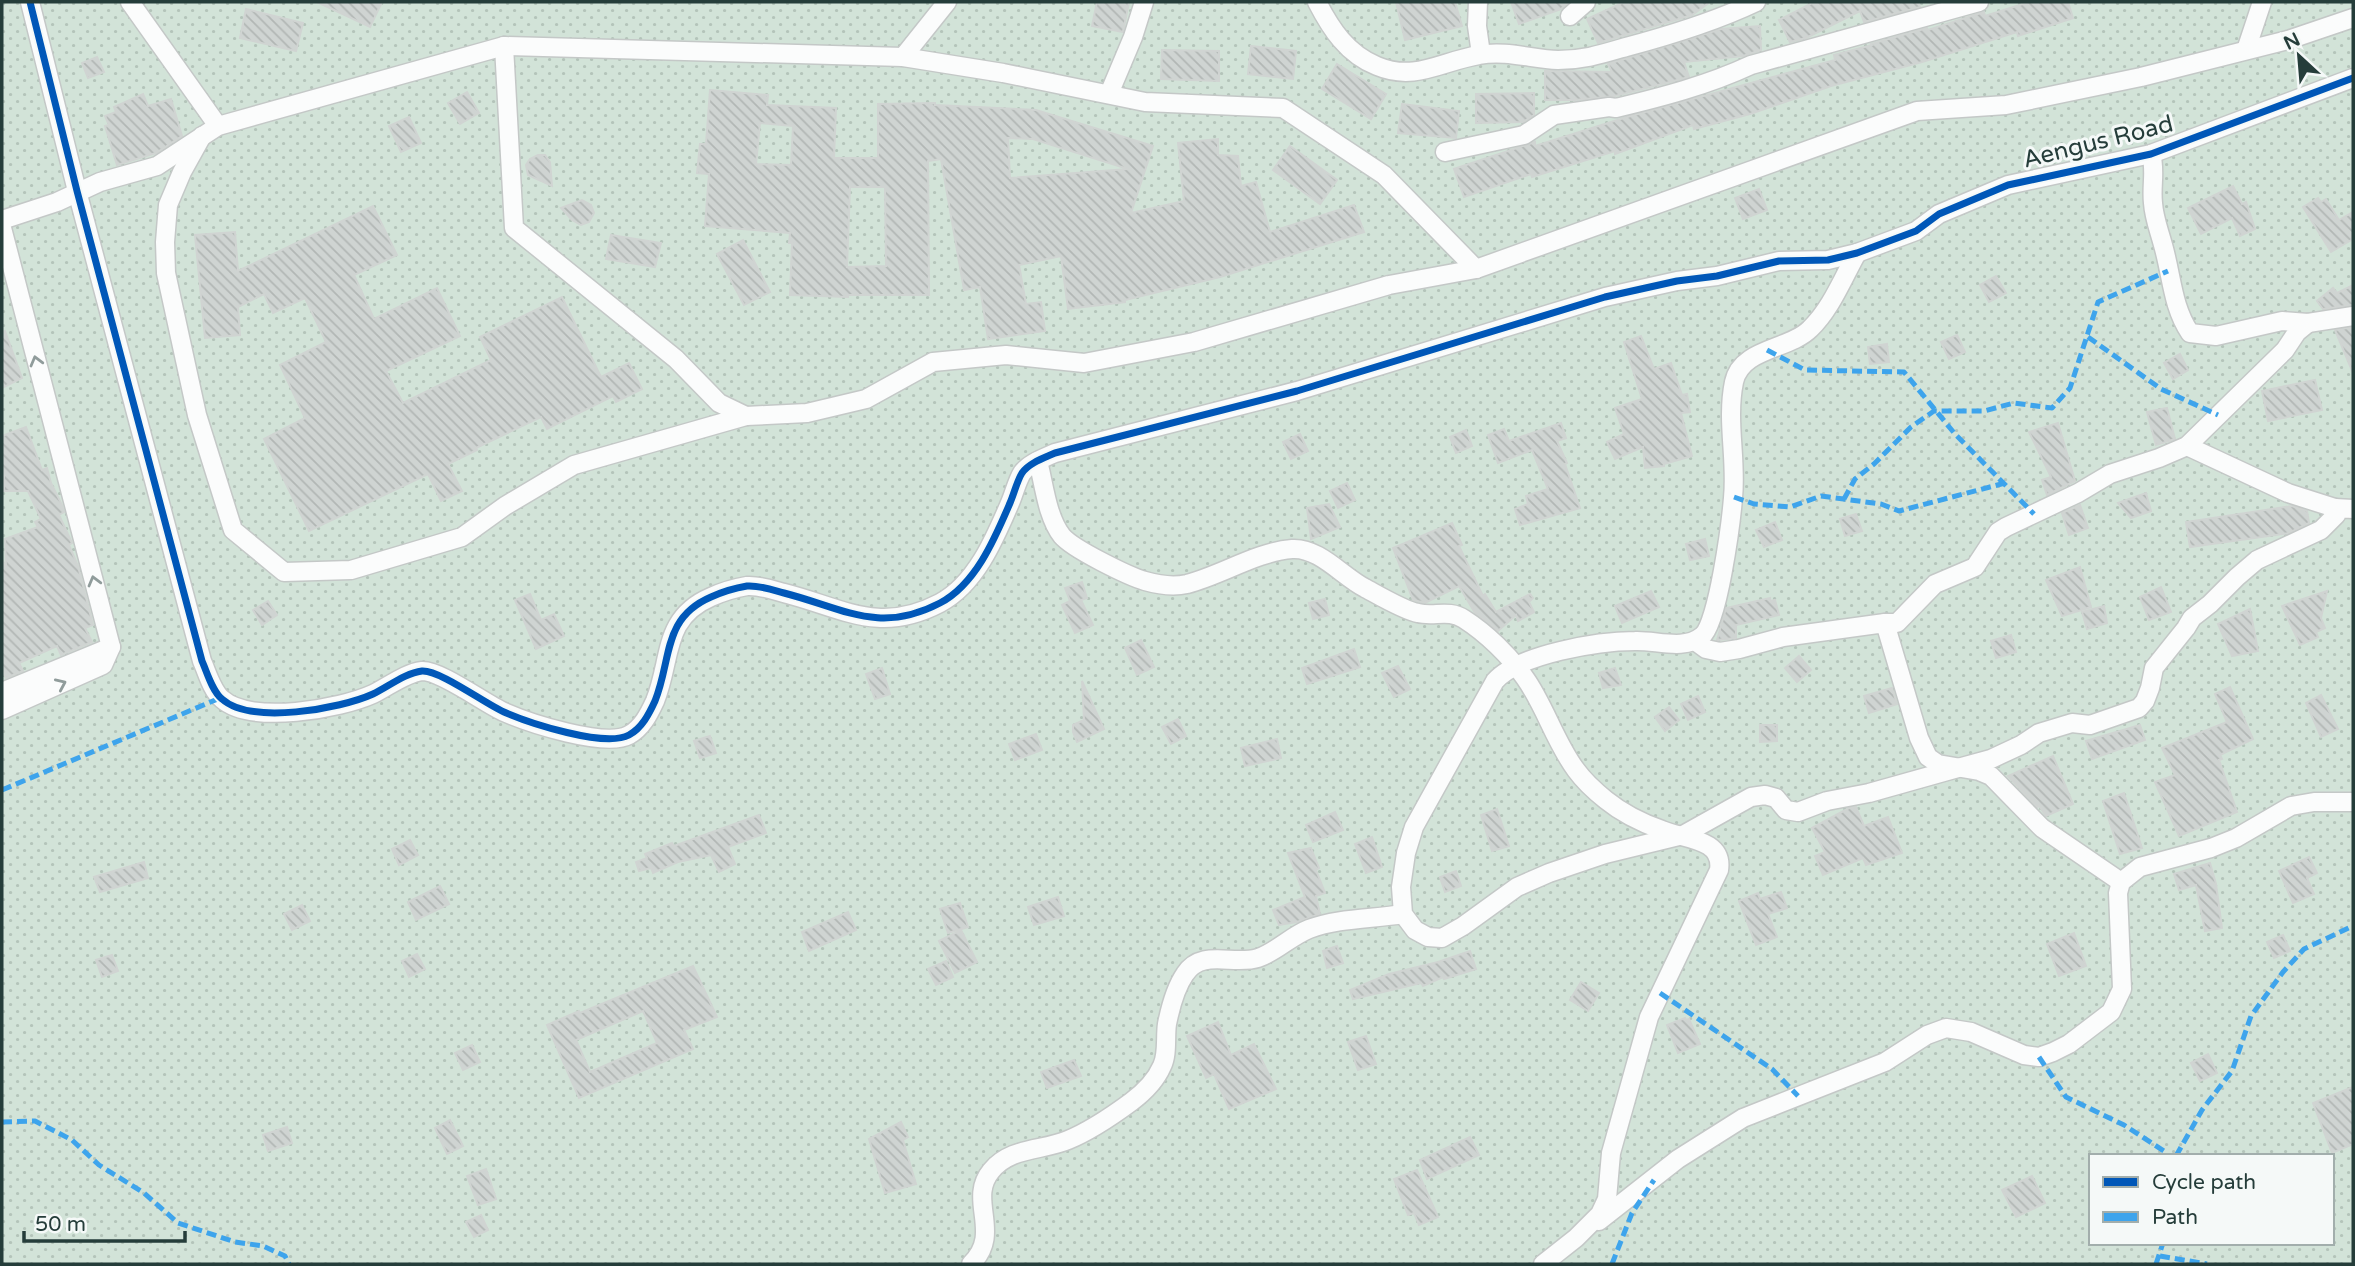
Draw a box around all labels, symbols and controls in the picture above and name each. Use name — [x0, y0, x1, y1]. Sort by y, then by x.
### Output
north arrow — [2264, 21, 2334, 91]
text: N — [2280, 28, 2304, 55]
street label: Aengus Road — [2020, 109, 2176, 175]
one-way arrow — [30, 355, 44, 367]
one-way arrow — [87, 575, 102, 587]
one-way arrow — [54, 678, 66, 692]
legend — [2089, 1154, 2334, 1245]
text: Cycle path — [2152, 1170, 2256, 1195]
scale bar — [24, 1200, 186, 1244]
text: Path — [2152, 1205, 2198, 1230]
text: 50 m — [35, 1212, 86, 1237]

